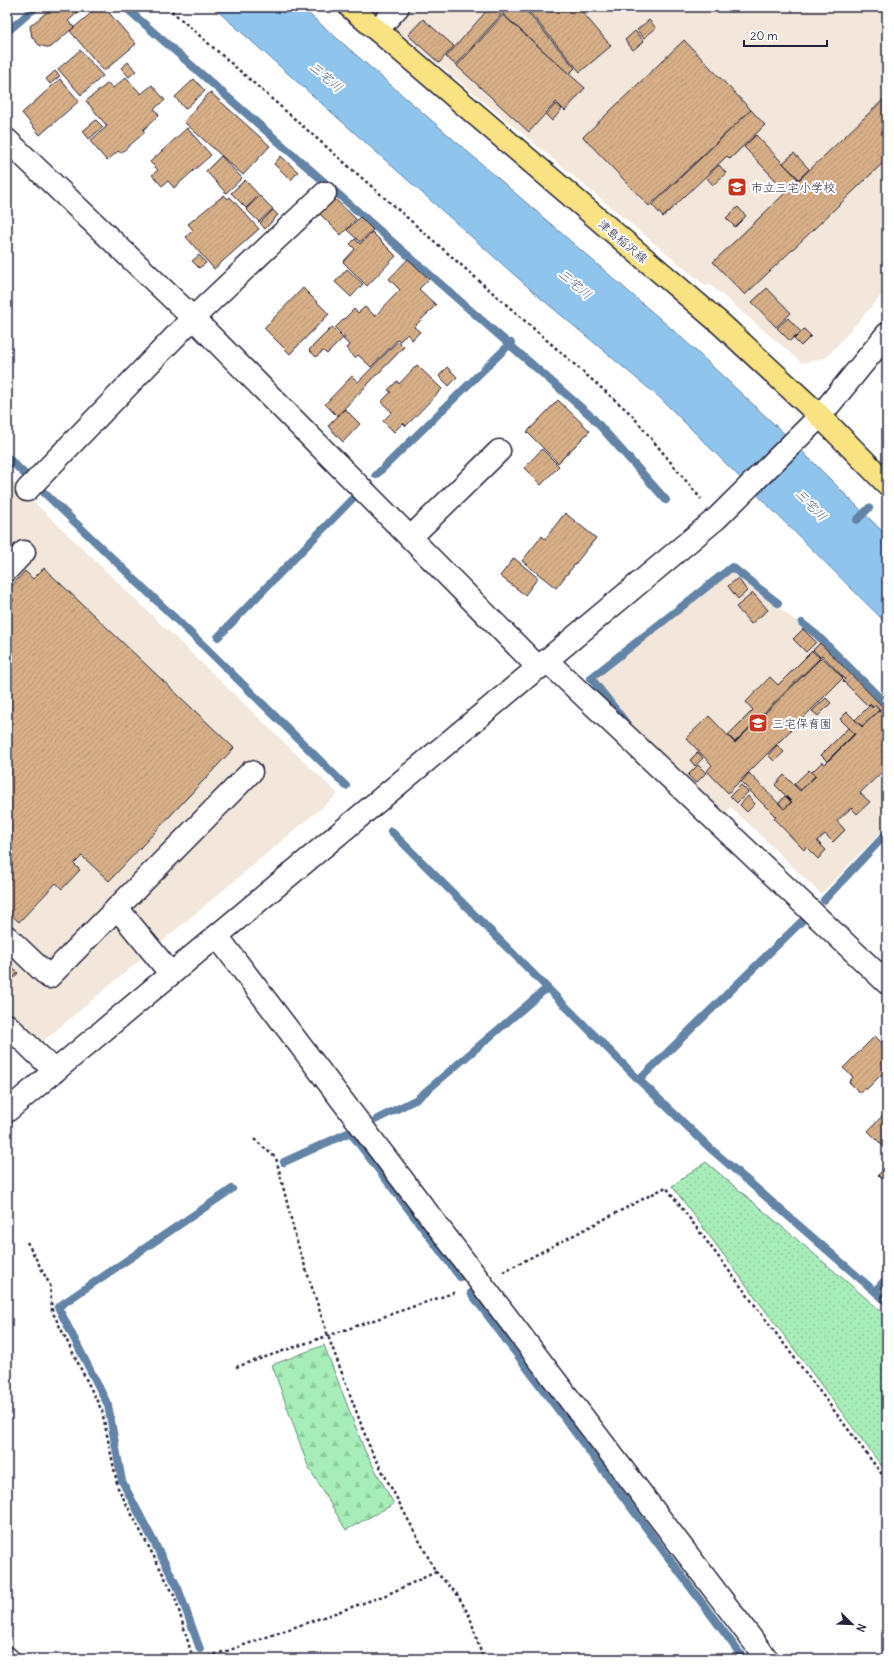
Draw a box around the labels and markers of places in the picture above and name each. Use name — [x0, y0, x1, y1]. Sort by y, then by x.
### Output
school or university icon: 市立三宅小学校 — [726, 176, 748, 198]
place label: 市立三宅小学校 — [751, 180, 835, 195]
school or university icon: 三宅保育園 — [747, 712, 769, 734]
place label: 三宅保育園 — [772, 716, 832, 731]

